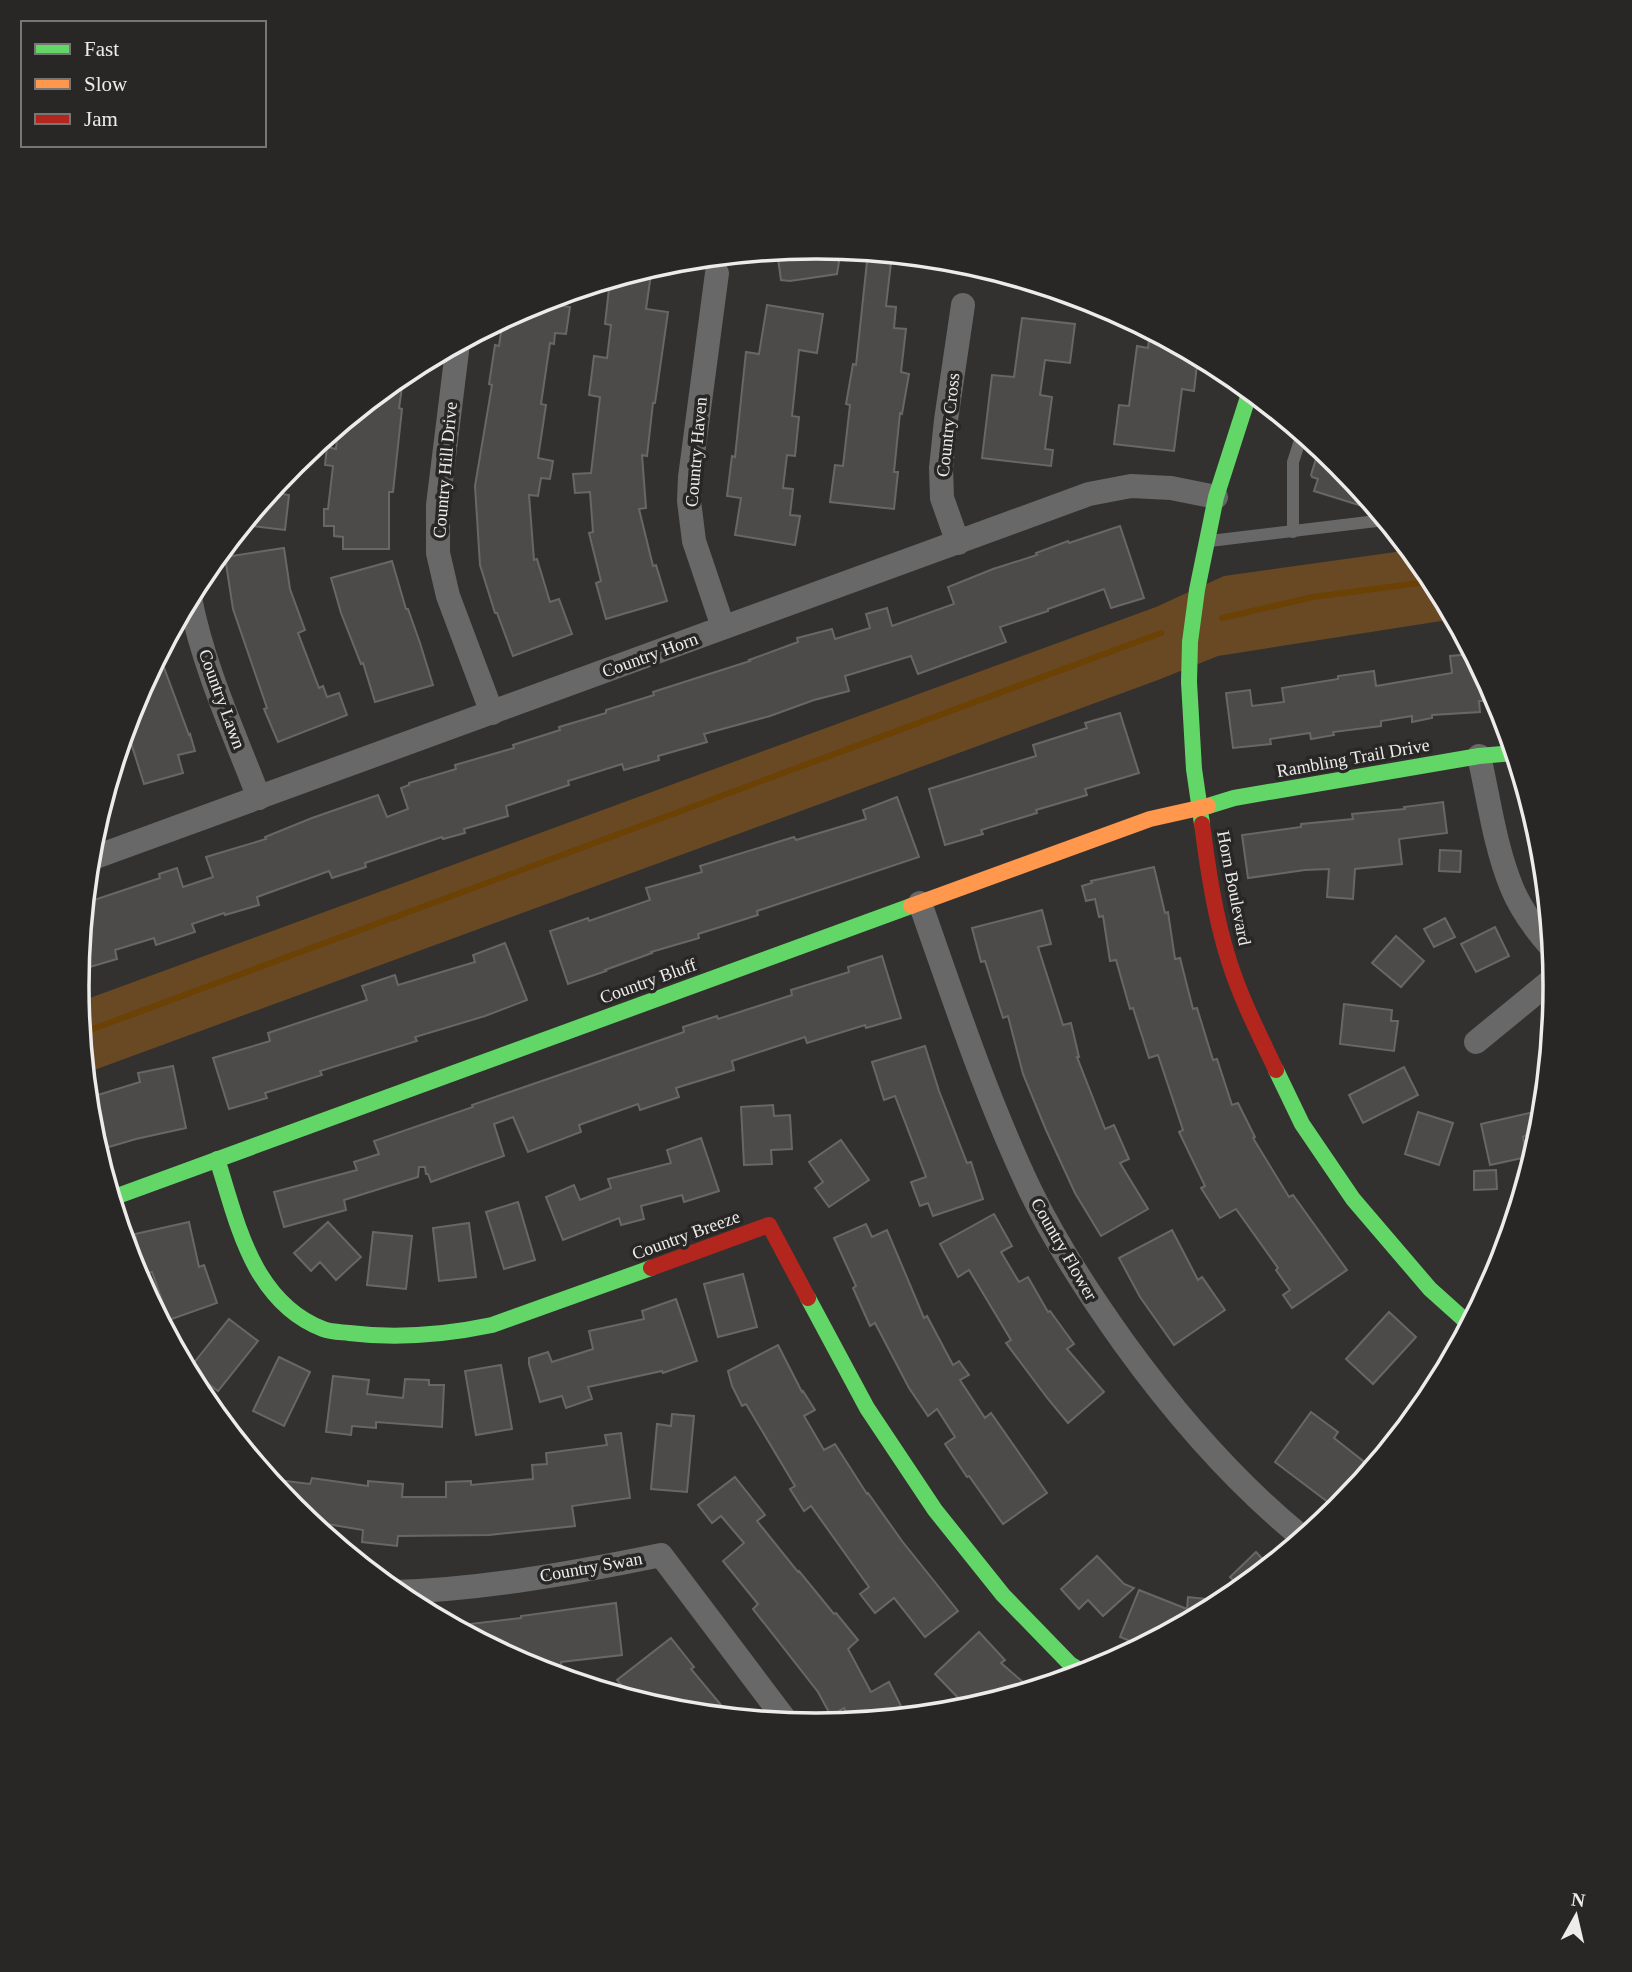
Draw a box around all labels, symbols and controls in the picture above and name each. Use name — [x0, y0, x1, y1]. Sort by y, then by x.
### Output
legend — [21, 21, 266, 147]
text: Fast — [84, 37, 119, 61]
text: Slow — [84, 72, 128, 96]
text: Jam — [84, 107, 118, 131]
street label: Country Cross — [933, 372, 963, 478]
street label: Country Haven — [681, 396, 711, 508]
street label: Country Hill Drive — [429, 401, 461, 539]
street label: Country Horn — [599, 628, 701, 682]
street label: Country Lawn — [195, 646, 249, 752]
street label: Rambling Trail Drive — [1275, 735, 1431, 781]
street label: Horn Boulevard — [1213, 829, 1255, 947]
street label: Country Bluff — [597, 954, 699, 1008]
street label: Country Flower — [1027, 1194, 1101, 1304]
street label: Country Breeze — [629, 1206, 743, 1264]
street label: Country Swan — [538, 1548, 644, 1586]
north arrow — [1541, 1881, 1611, 1951]
text: N — [1570, 1888, 1587, 1911]

